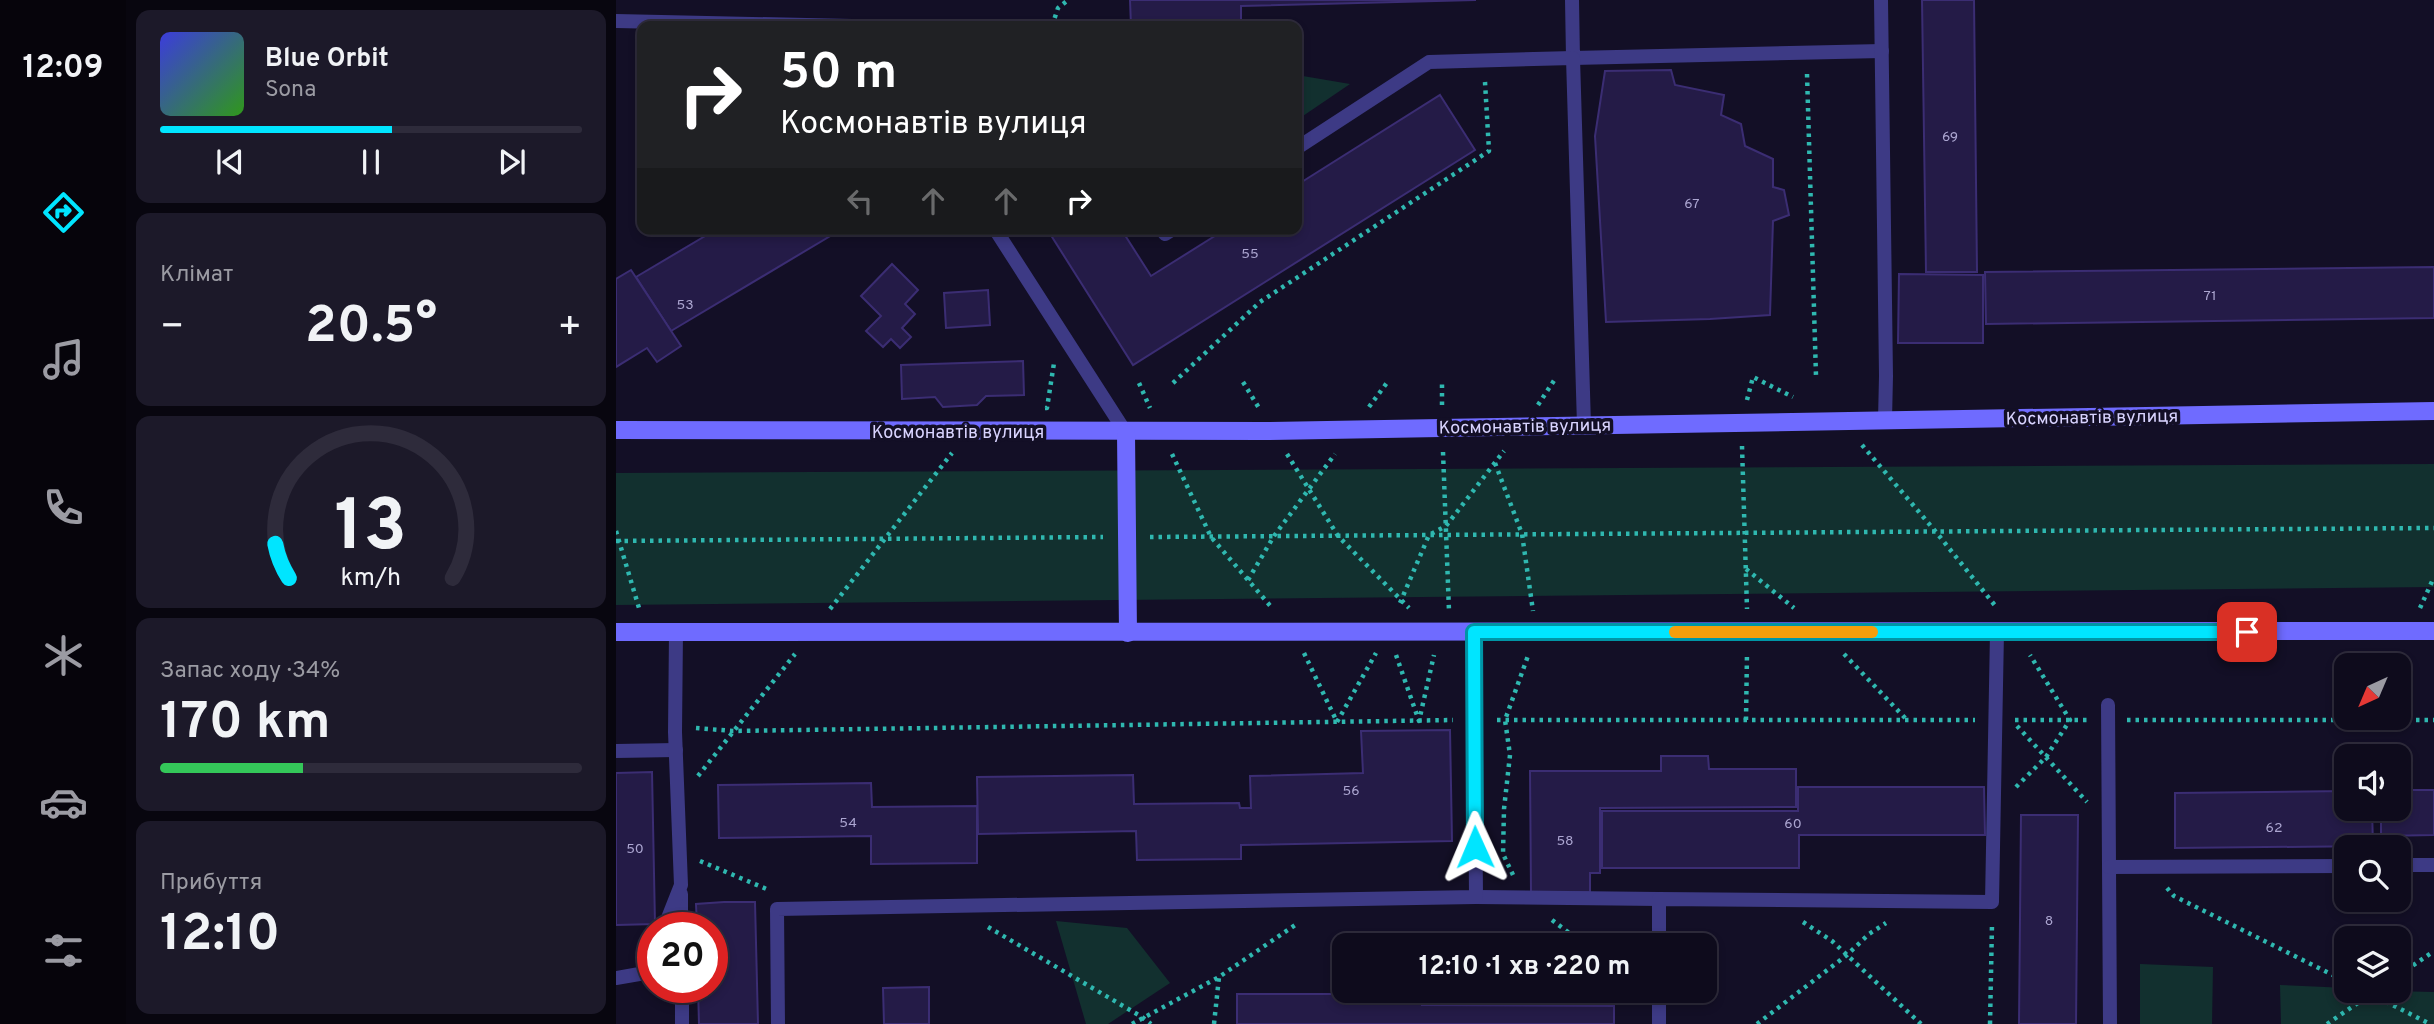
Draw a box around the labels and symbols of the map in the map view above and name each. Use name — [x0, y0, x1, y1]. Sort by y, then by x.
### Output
house number: 69 — [1942, 129, 1958, 146]
house number: 67 — [1684, 196, 1700, 213]
house number: 55 — [1241, 246, 1259, 263]
house number: 71 — [2204, 288, 2216, 305]
house number: 53 — [676, 297, 694, 314]
street label: Космонавтів вулиця — [2006, 405, 2178, 432]
street label: Космонавтів вулиця — [1439, 414, 1611, 441]
street label: Космонавтів вулиця — [872, 422, 1044, 445]
pin — [2217, 602, 2277, 662]
north arrow — [2334, 653, 2412, 730]
house number: 56 — [1342, 783, 1360, 800]
position arrow — [1438, 810, 1512, 884]
house number: 54 — [839, 815, 857, 832]
house number: 60 — [1784, 816, 1802, 833]
house number: 62 — [2266, 820, 2282, 837]
house number: 58 — [1556, 833, 1574, 850]
house number: 50 — [626, 841, 644, 858]
speed limit sign: 20 — [637, 912, 728, 1003]
house number: 8 — [2045, 913, 2053, 930]

